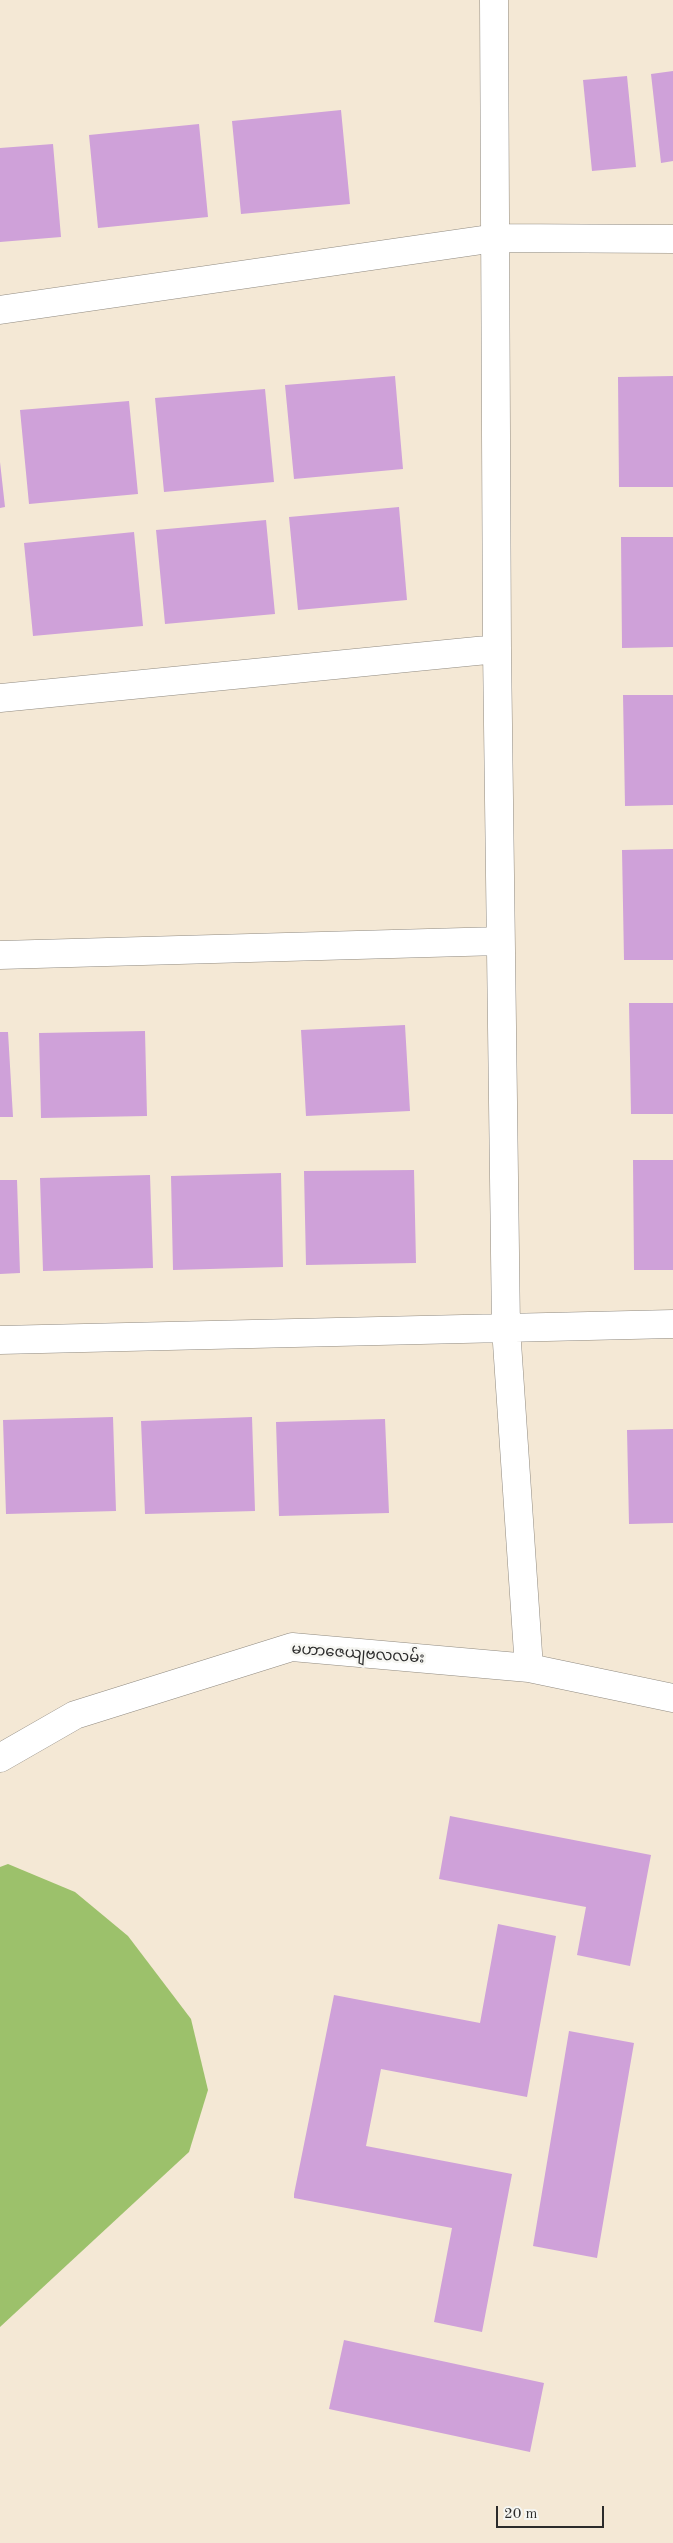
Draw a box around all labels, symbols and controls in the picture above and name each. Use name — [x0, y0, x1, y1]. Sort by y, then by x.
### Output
street label: မဟာဇေယျဗလလမ်း — [291, 1640, 425, 1668]
scale bar — [498, 2496, 606, 2528]
text: 20 m — [504, 2507, 538, 2522]

